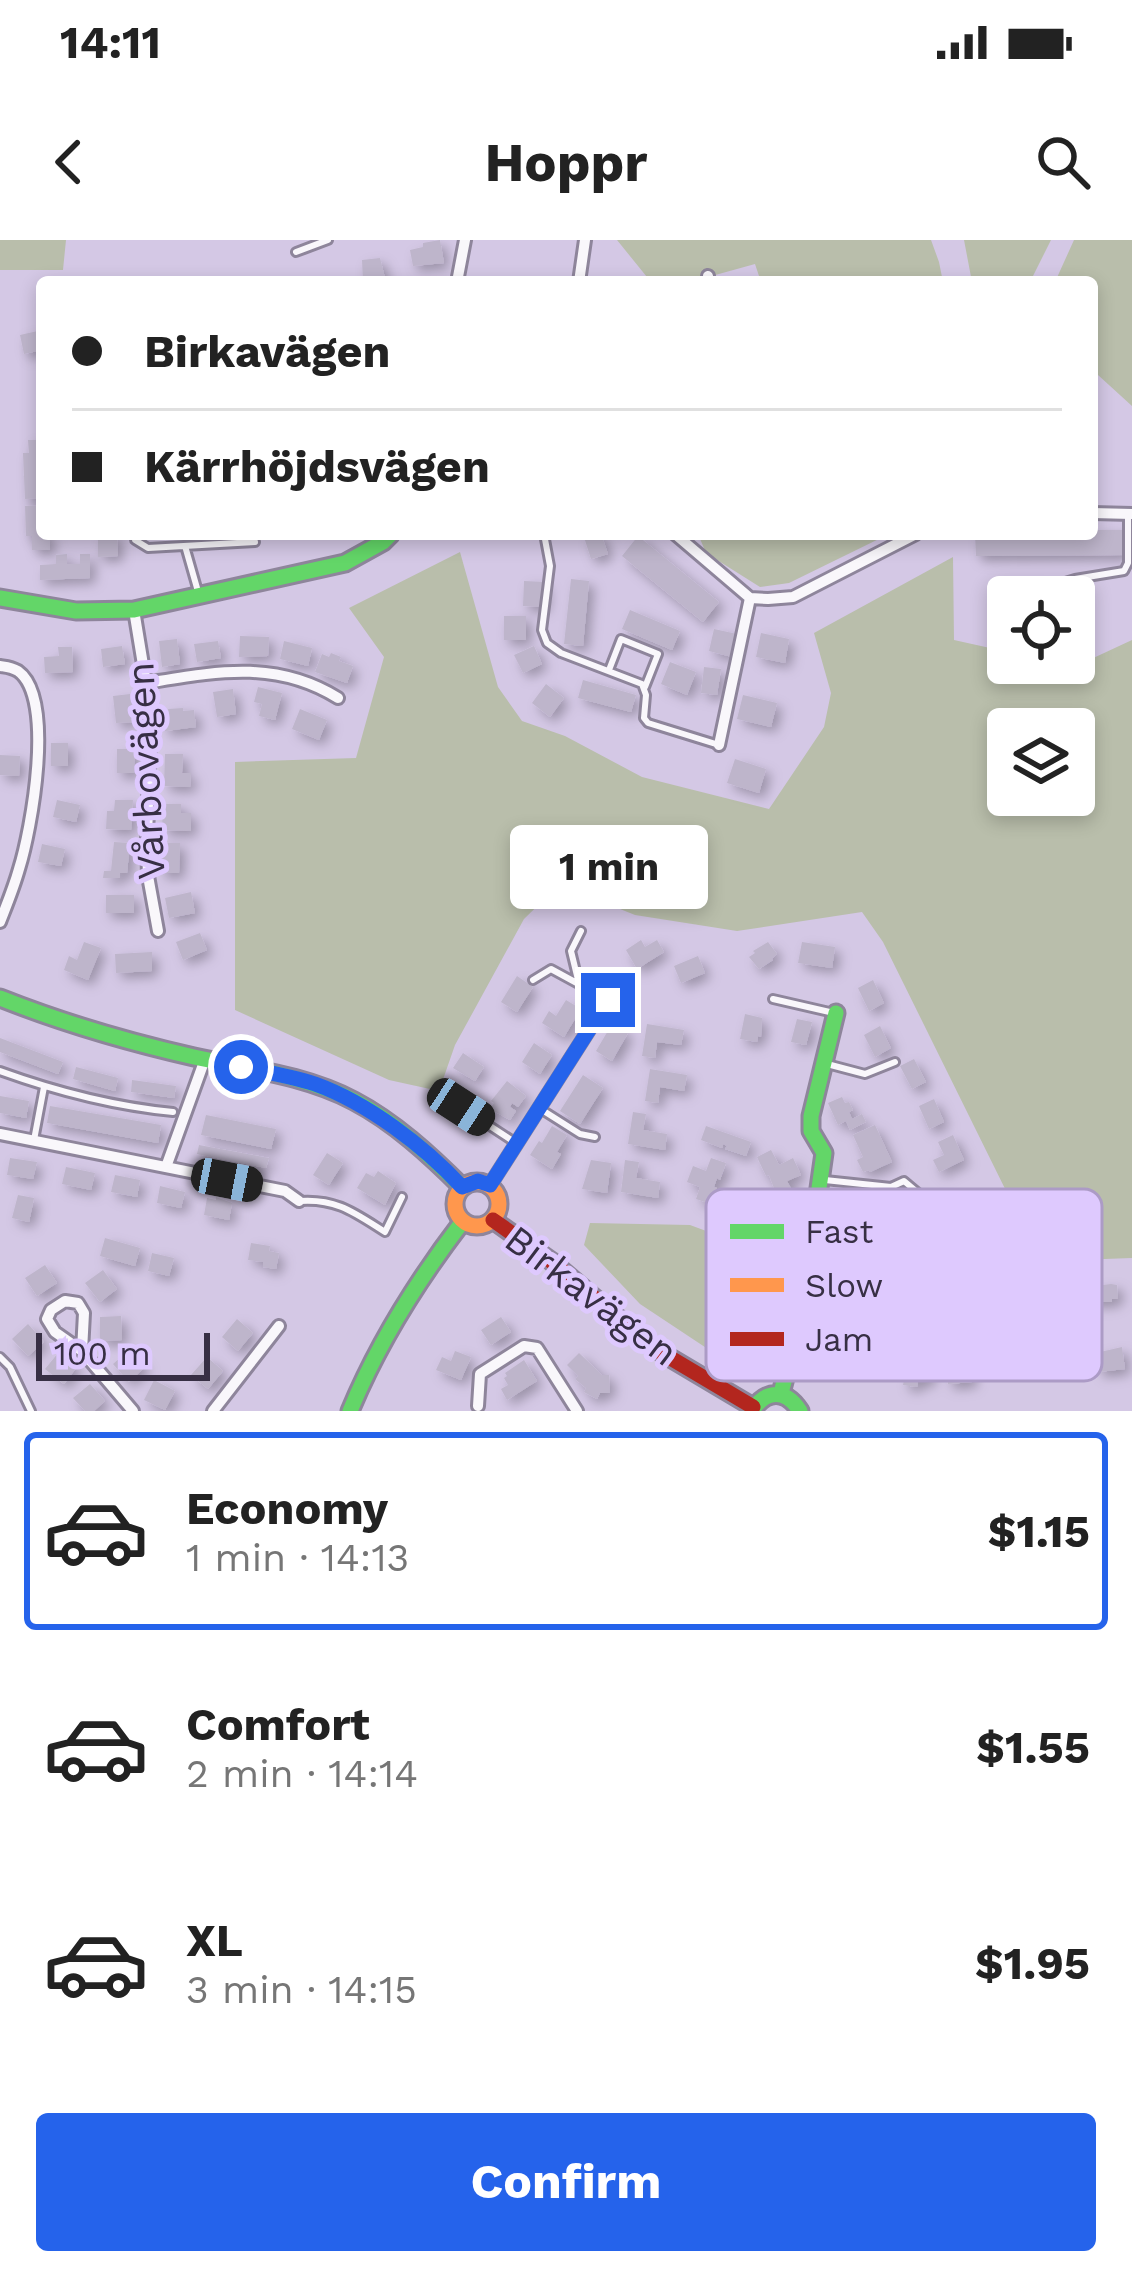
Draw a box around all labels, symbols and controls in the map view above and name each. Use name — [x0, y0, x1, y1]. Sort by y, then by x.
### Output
text: 14:11 — [60, 16, 161, 69]
icon: back — [36, 129, 102, 195]
icon: search — [1030, 129, 1096, 195]
text: Hoppr — [484, 131, 648, 194]
text: Birkavägen — [144, 325, 390, 378]
text: Kärrhöjdsvägen — [144, 440, 490, 493]
map controls — [987, 576, 1095, 816]
button: locate — [987, 576, 1095, 684]
street label: Vårbovägen — [117, 661, 174, 881]
button: layers — [987, 708, 1095, 816]
callout: 1 min — [509, 826, 707, 910]
text: 1 min — [559, 844, 659, 889]
route end — [581, 973, 635, 1027]
route start — [214, 1040, 268, 1094]
car — [421, 1072, 501, 1142]
car — [188, 1155, 266, 1205]
legend — [706, 1189, 1102, 1381]
text: Fast — [805, 1212, 874, 1251]
street label: Birkavägen — [497, 1216, 687, 1375]
text: Slow — [805, 1266, 883, 1305]
text: Jam — [805, 1320, 873, 1359]
scale bar — [36, 1327, 210, 1380]
text: 100 m — [54, 1334, 151, 1373]
icon: car — [42, 1477, 150, 1585]
text: Economy — [186, 1482, 388, 1535]
text: $1.15 — [988, 1505, 1090, 1558]
text: 1 min · 14:13 — [186, 1535, 409, 1580]
icon: car — [42, 1693, 150, 1801]
text: Comfort — [186, 1698, 370, 1751]
text: $1.55 — [976, 1721, 1090, 1774]
text: 2 min · 14:14 — [186, 1751, 418, 1796]
icon: car — [42, 1909, 150, 2017]
text: XL — [186, 1914, 243, 1967]
text: $1.95 — [975, 1937, 1090, 1990]
text: 3 min · 14:15 — [186, 1967, 417, 2012]
button: Confirm — [36, 2113, 1096, 2251]

